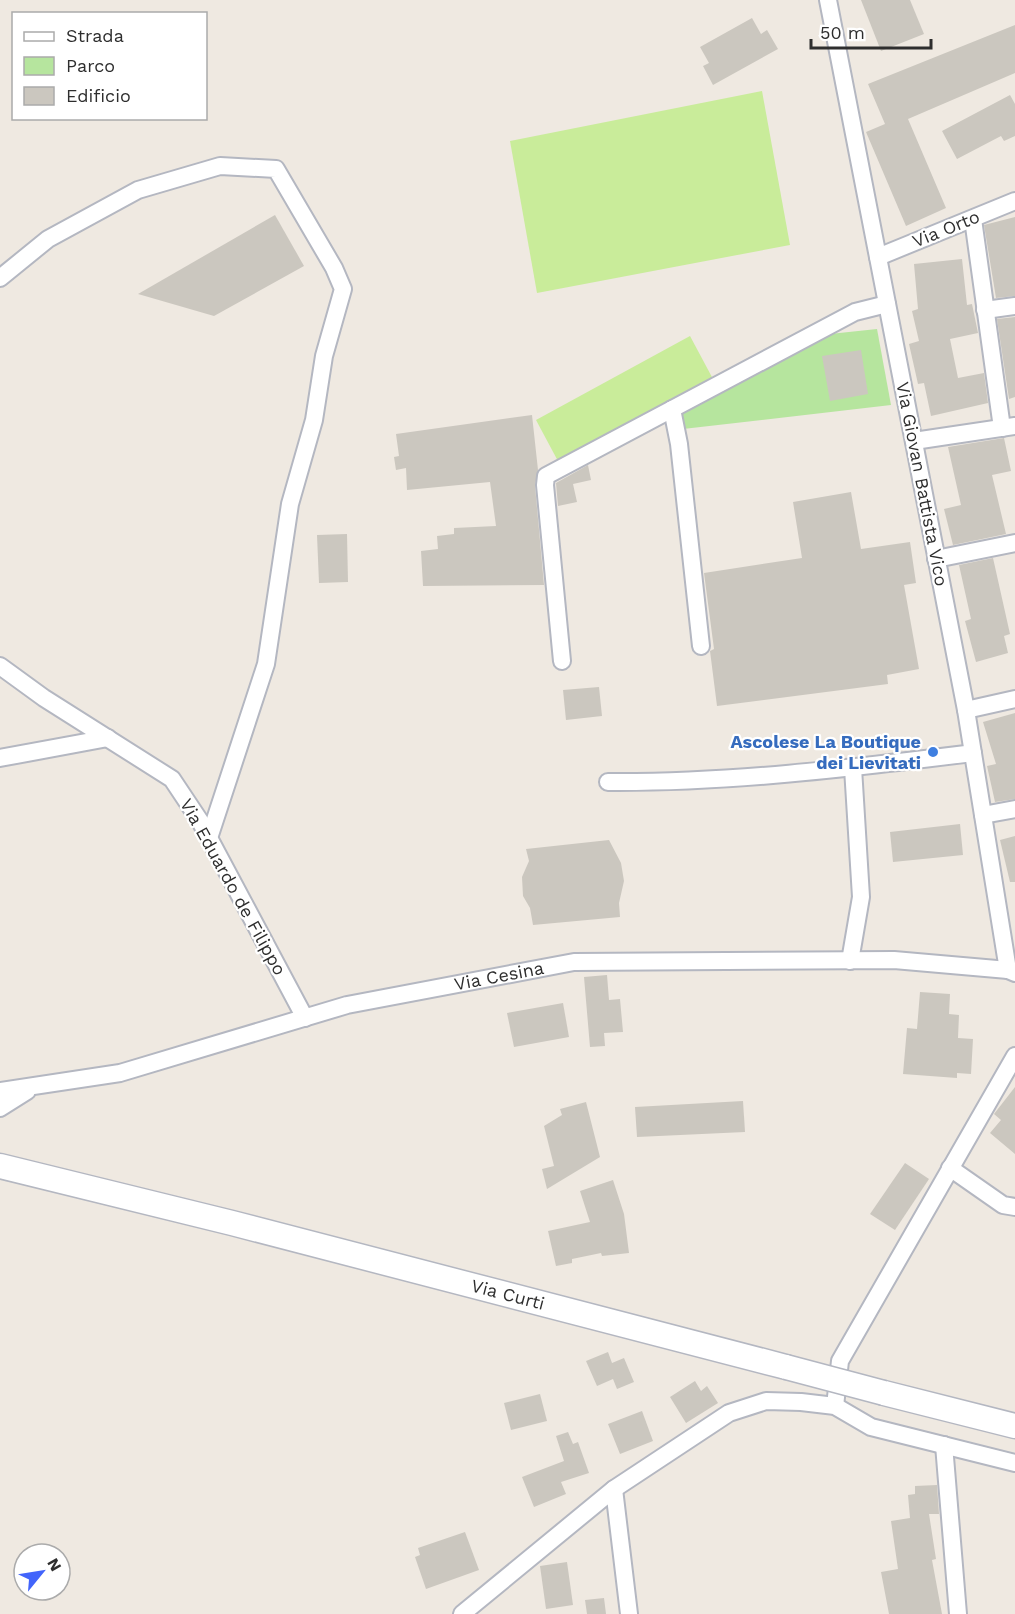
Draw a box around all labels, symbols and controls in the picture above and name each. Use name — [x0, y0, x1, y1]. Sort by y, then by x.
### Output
legend — [12, 12, 207, 120]
scale bar — [811, 12, 931, 50]
text: 50 m — [820, 22, 865, 43]
text: Strada — [66, 25, 124, 46]
text: Parco — [66, 55, 115, 76]
text: Edificio — [66, 85, 131, 106]
street label: Via Orto — [909, 206, 983, 252]
street label: Via Giovan Battista Vico — [892, 380, 953, 588]
place label: Ascolese La Boutique dei Lievitati — [730, 731, 921, 773]
marker: Ascolese La Boutique dei Lievitati — [926, 745, 940, 759]
street label: Via Eduardo de Filippo — [176, 795, 291, 979]
street label: Via Cesina — [452, 957, 545, 994]
street label: Via Curti — [469, 1275, 547, 1314]
north arrow — [12, 1542, 72, 1602]
text: N — [43, 1555, 66, 1575]

